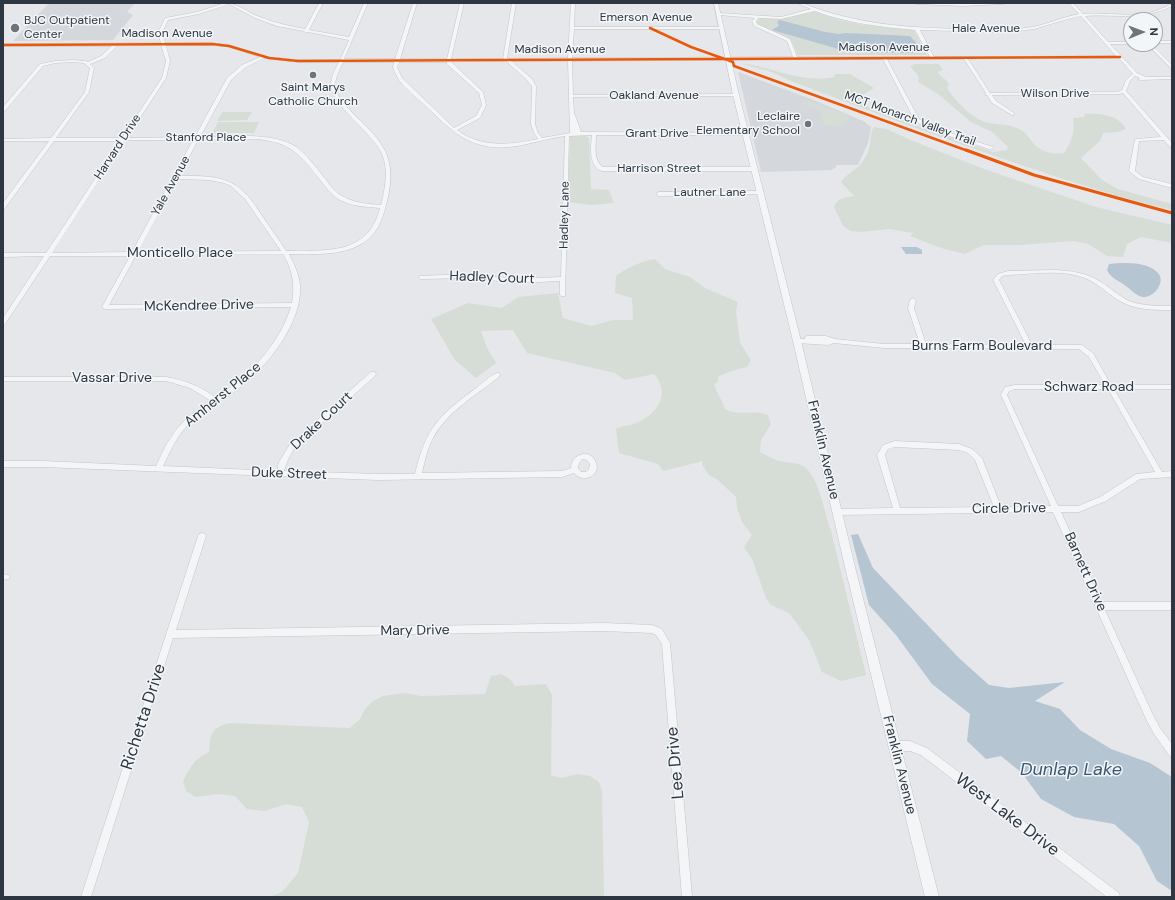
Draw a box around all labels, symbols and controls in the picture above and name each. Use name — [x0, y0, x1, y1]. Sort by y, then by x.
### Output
street label: Emerson Avenue — [600, 11, 692, 25]
north arrow — [1123, 12, 1163, 52]
place label: BJC Outpatient Center — [24, 14, 110, 42]
marker: BJC Outpatient Center — [9, 22, 21, 34]
street label: Hale Avenue — [952, 22, 1020, 36]
street label: Madison Avenue — [121, 27, 213, 41]
text: N — [1147, 28, 1161, 36]
street label: Madison Avenue — [838, 41, 930, 55]
street label: Madison Avenue — [514, 43, 606, 57]
marker: Saint Marys Catholic Church — [308, 70, 318, 80]
place label: Saint Marys Catholic Church — [268, 81, 358, 109]
street label: Wilson Drive — [1021, 87, 1089, 101]
street label: Oakland Avenue — [609, 89, 699, 103]
street label: MCT Monarch Valley Trail — [842, 89, 978, 149]
place label: Leclaire Elementary School — [696, 110, 800, 138]
street label: Harvard Drive — [92, 112, 144, 182]
marker: Leclaire Elementary School — [803, 119, 813, 129]
street label: Grant Drive — [625, 127, 689, 141]
street label: Stanford Place — [166, 131, 246, 145]
street label: Yale Avenue — [149, 154, 193, 218]
street label: Harrison Street — [617, 162, 701, 176]
street label: Hadley Lane — [557, 181, 573, 249]
street label: Lautner Lane — [674, 186, 746, 200]
street label: Monticello Place — [127, 245, 233, 261]
street label: Hadley Court — [449, 268, 535, 288]
street label: McKendree Drive — [144, 297, 254, 315]
street label: Burns Farm Boulevard — [912, 338, 1052, 354]
street label: Amherst Place — [181, 359, 265, 431]
street label: Vassar Drive — [72, 370, 152, 386]
street label: Schwarz Road — [1044, 379, 1134, 395]
street label: Drake Court — [288, 388, 356, 454]
street label: Franklin Avenue — [803, 399, 843, 501]
street label: Duke Street — [251, 464, 327, 484]
street label: Circle Drive — [972, 500, 1046, 518]
street label: Barnett Drive — [1060, 530, 1110, 614]
street label: Mary Drive — [380, 622, 450, 640]
street label: Richetta Drive — [117, 661, 171, 773]
street label: Franklin Avenue — [879, 714, 919, 816]
street label: Lee Drive — [663, 726, 689, 800]
water label: Dunlap Lake — [1020, 759, 1122, 781]
street label: West Lake Drive — [951, 769, 1063, 861]

